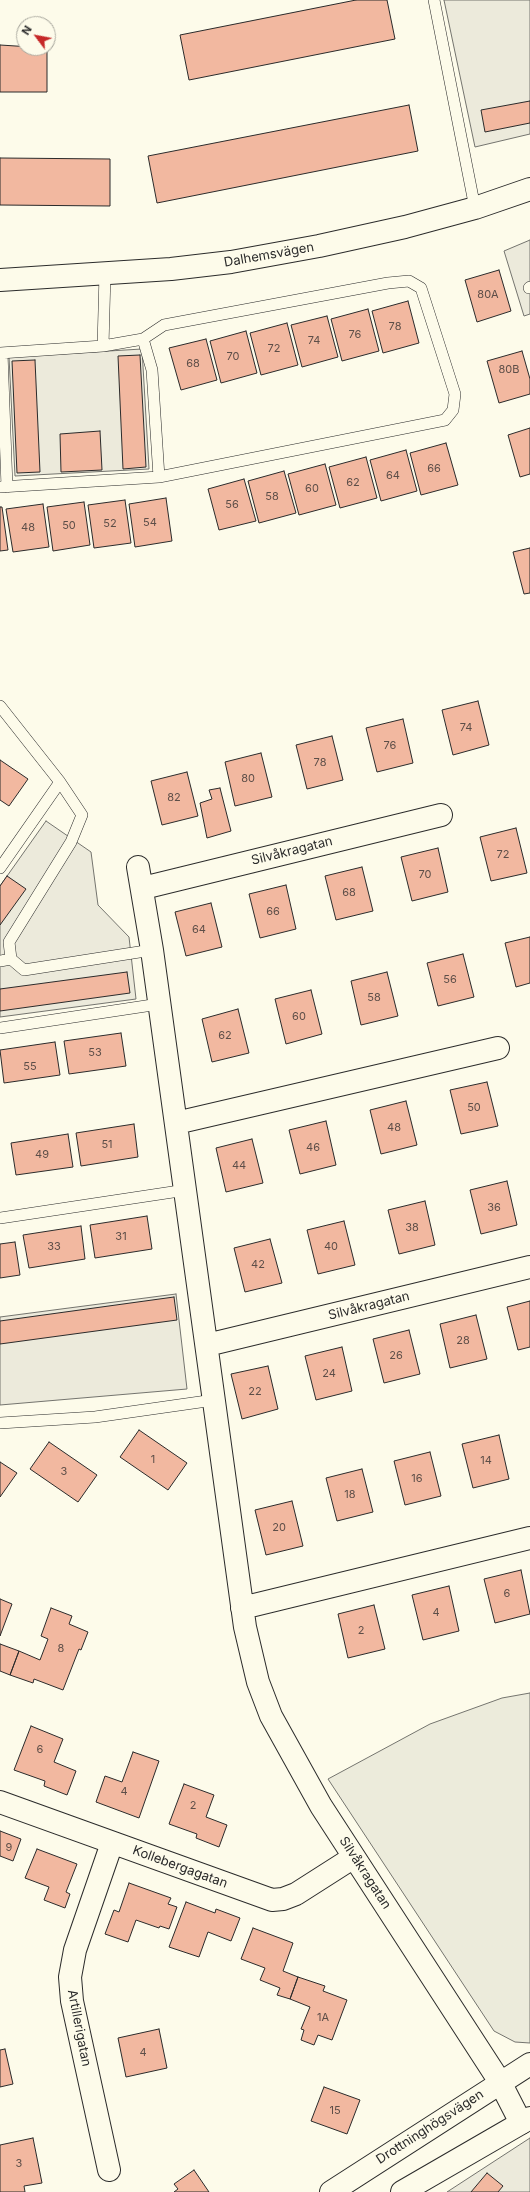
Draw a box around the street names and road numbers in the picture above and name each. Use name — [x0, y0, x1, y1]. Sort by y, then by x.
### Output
street label: Dalhemsvägen — [223, 239, 315, 271]
street label: Silvåkragatan — [250, 833, 334, 869]
street label: Silvåkragatan — [327, 1288, 411, 1324]
street label: Silvåkragatan — [336, 1834, 394, 1912]
street label: Kollebergagatan — [130, 1843, 230, 1891]
street label: Artillerigatan — [64, 1988, 94, 2068]
street label: Drottninghögsvägen — [373, 2087, 487, 2167]

